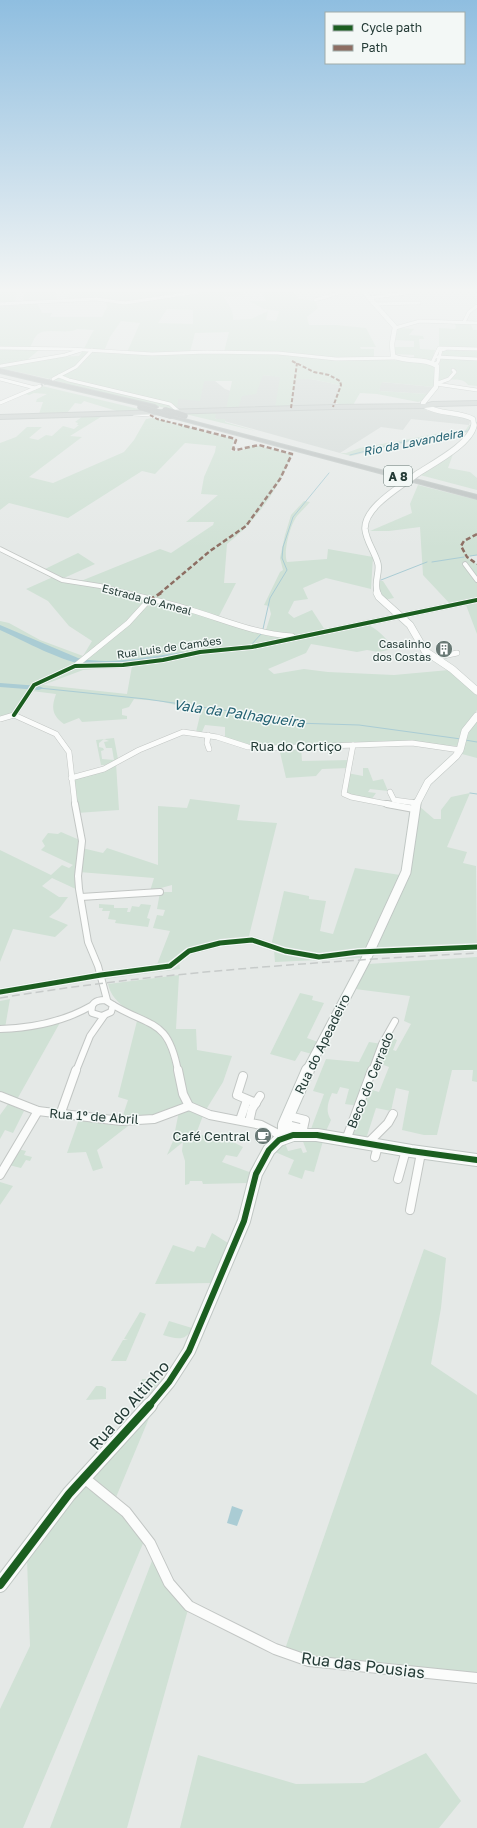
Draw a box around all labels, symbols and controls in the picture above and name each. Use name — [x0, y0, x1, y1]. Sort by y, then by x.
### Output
legend — [325, 12, 465, 64]
text: Cycle path — [361, 20, 422, 35]
text: Path — [361, 40, 388, 55]
water label: Rio da Lavandeira — [362, 425, 466, 459]
road number: A 8 — [384, 466, 412, 486]
street label: Estrada do Ameal — [101, 581, 194, 617]
street label: Rua Luis de Camões — [116, 633, 222, 661]
place label: Casalinho dos Costas — [373, 637, 431, 663]
building icon: Casalinho dos Costas — [434, 639, 454, 659]
water label: Vala da Palhagueira — [172, 695, 307, 731]
street label: Rua do Cortiço — [250, 738, 342, 754]
street label: Rua do Apeadeiro — [291, 991, 353, 1097]
street label: Beco do Cerrado — [343, 1029, 397, 1131]
street label: Rua 1º de Abril — [49, 1105, 139, 1127]
cafe icon: Café Central — [253, 1126, 273, 1146]
place label: Café Central — [173, 1128, 250, 1144]
street label: Rua do Altinho — [85, 1356, 173, 1454]
street label: Rua das Pousias — [300, 1647, 426, 1683]

